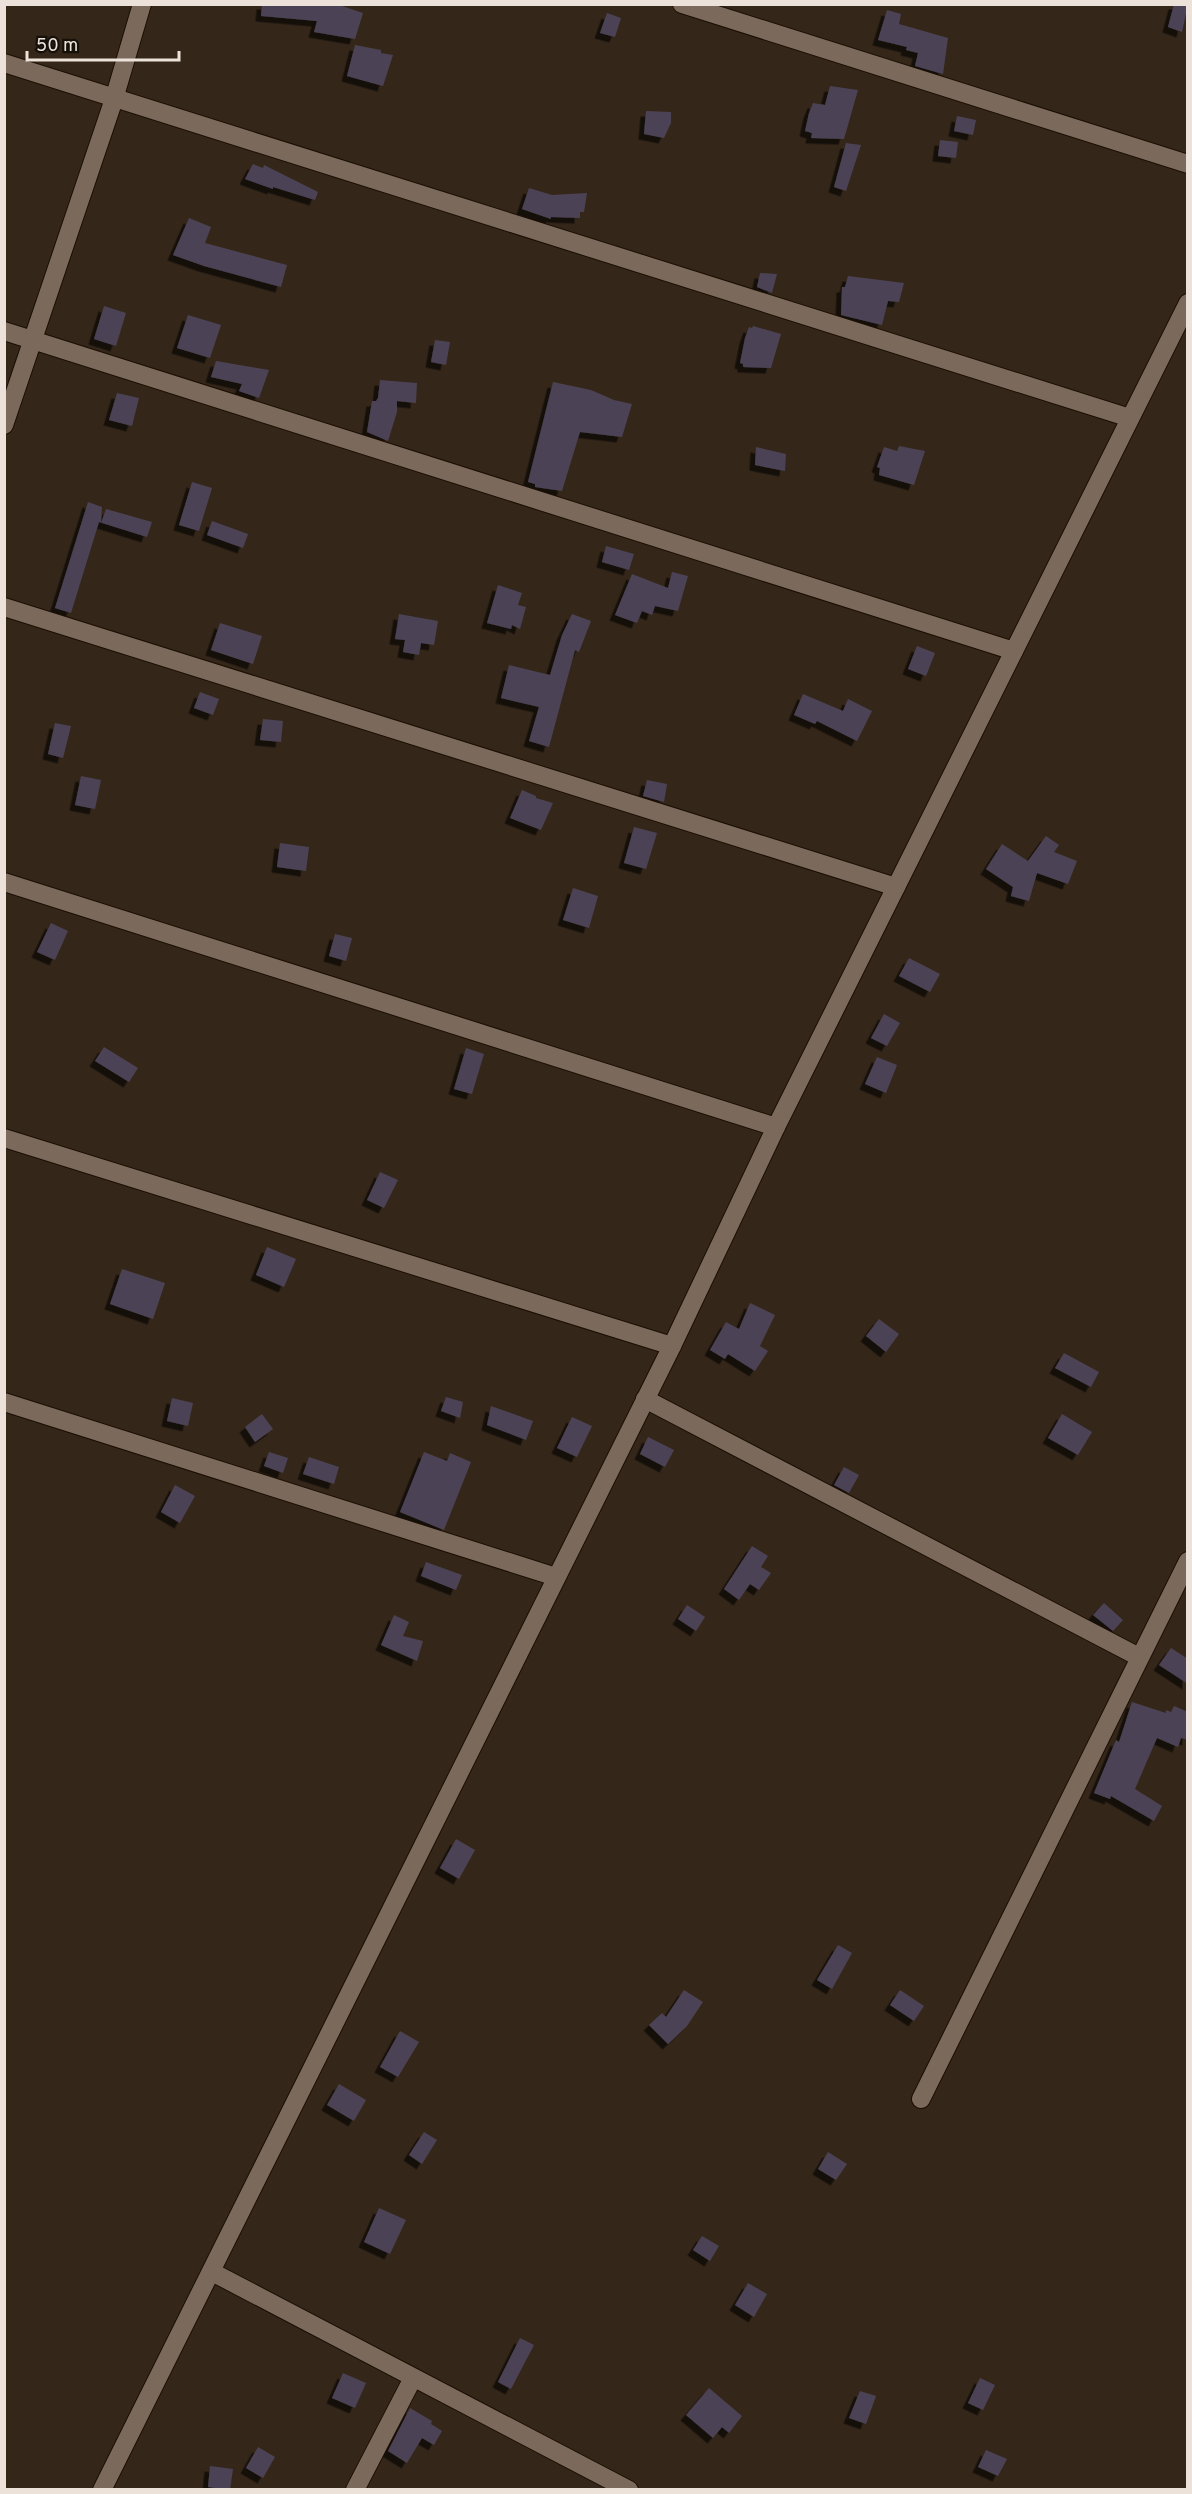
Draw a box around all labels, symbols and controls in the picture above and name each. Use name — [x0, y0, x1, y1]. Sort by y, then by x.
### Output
scale bar — [27, 24, 178, 62]
text: 50 m — [36, 35, 78, 58]

